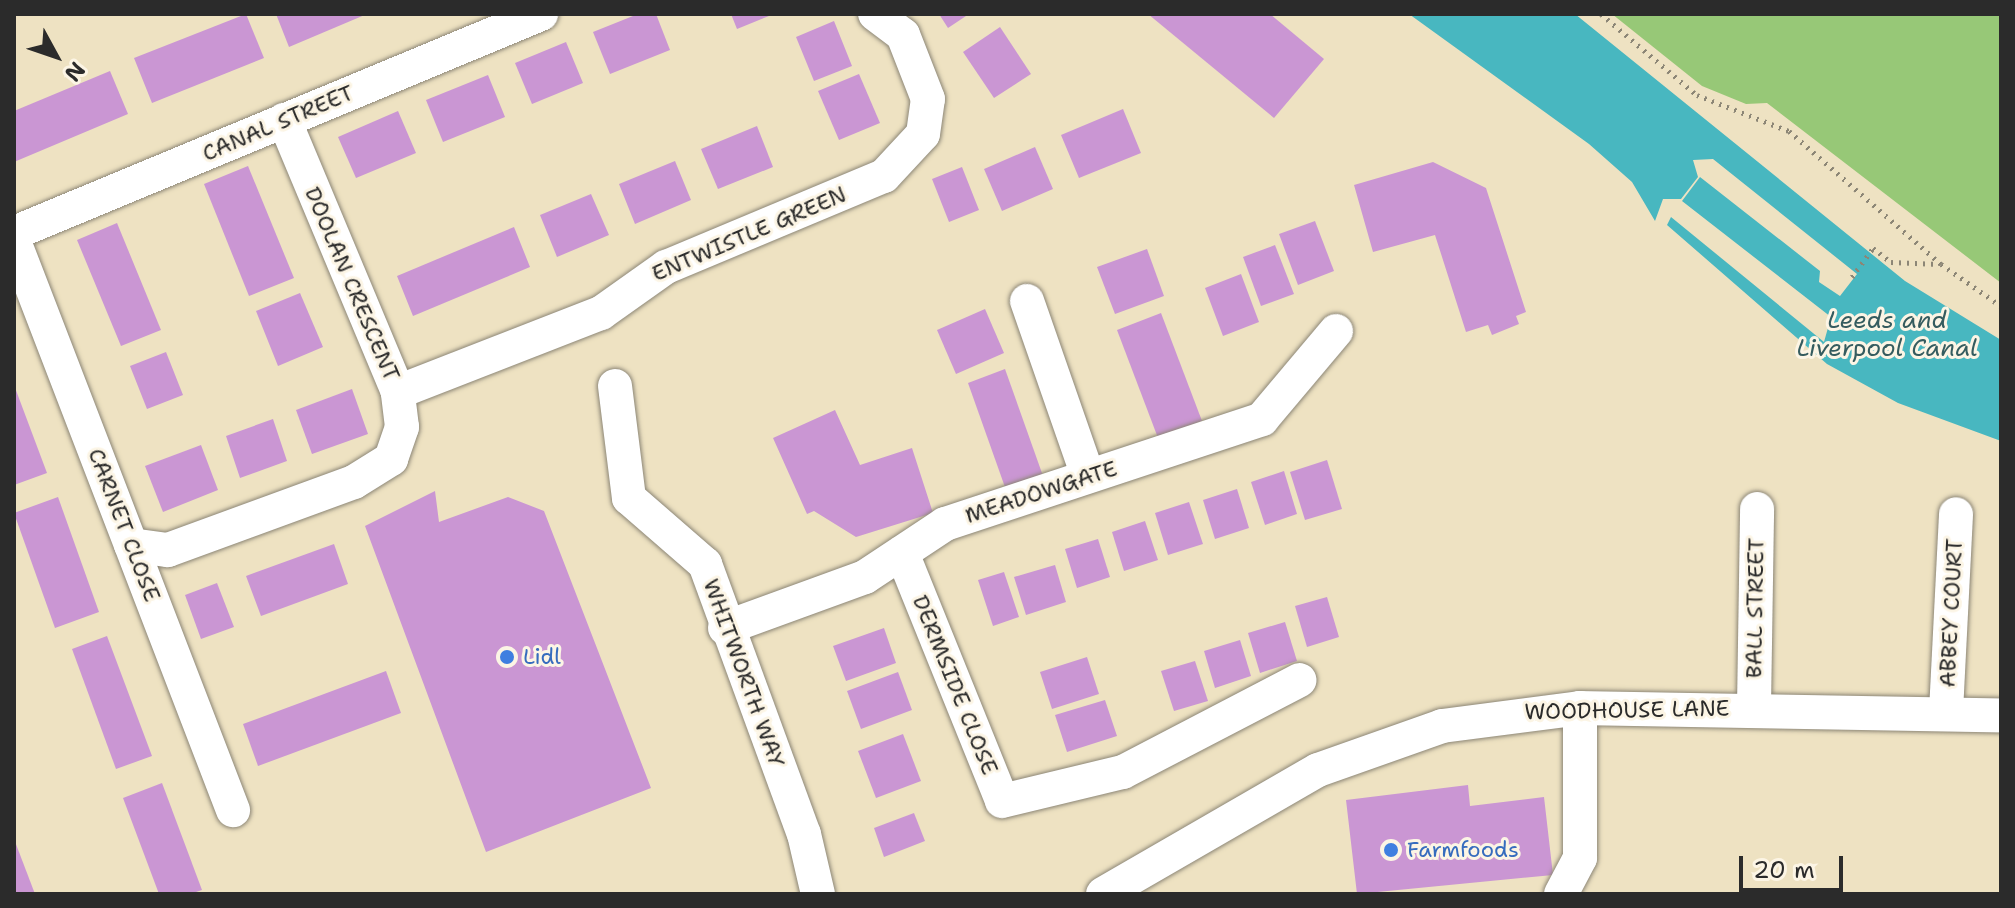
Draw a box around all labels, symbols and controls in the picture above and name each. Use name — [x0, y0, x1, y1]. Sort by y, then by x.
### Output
north arrow — [16, 16, 96, 96]
text: N — [58, 56, 91, 88]
street label: CANAL STREET — [198, 79, 358, 167]
street label: ENTWISTLE GREEN — [648, 181, 850, 287]
street label: DOOLAN CRESCENT — [299, 183, 405, 385]
water label: Leeds and Liverpool Canal — [1796, 307, 1978, 363]
street label: CARNET CLOSE — [83, 445, 165, 605]
street label: MEADOWGATE — [962, 455, 1120, 529]
street label: BALL STREET — [1741, 537, 1769, 679]
street label: ABBEY COURT — [1934, 538, 1968, 688]
street label: WHITWORTH WAY — [698, 575, 790, 771]
street label: DERMSIDE CLOSE — [907, 591, 1003, 779]
place label: Lidl — [523, 644, 561, 670]
marker: Lidl — [498, 648, 516, 666]
street label: WOODHOUSE LANE — [1524, 695, 1730, 725]
place label: Farmfoods — [1407, 837, 1519, 863]
scale bar — [1743, 840, 1847, 890]
marker: Farmfoods — [1382, 841, 1400, 859]
text: 20 m — [1753, 854, 1815, 886]

